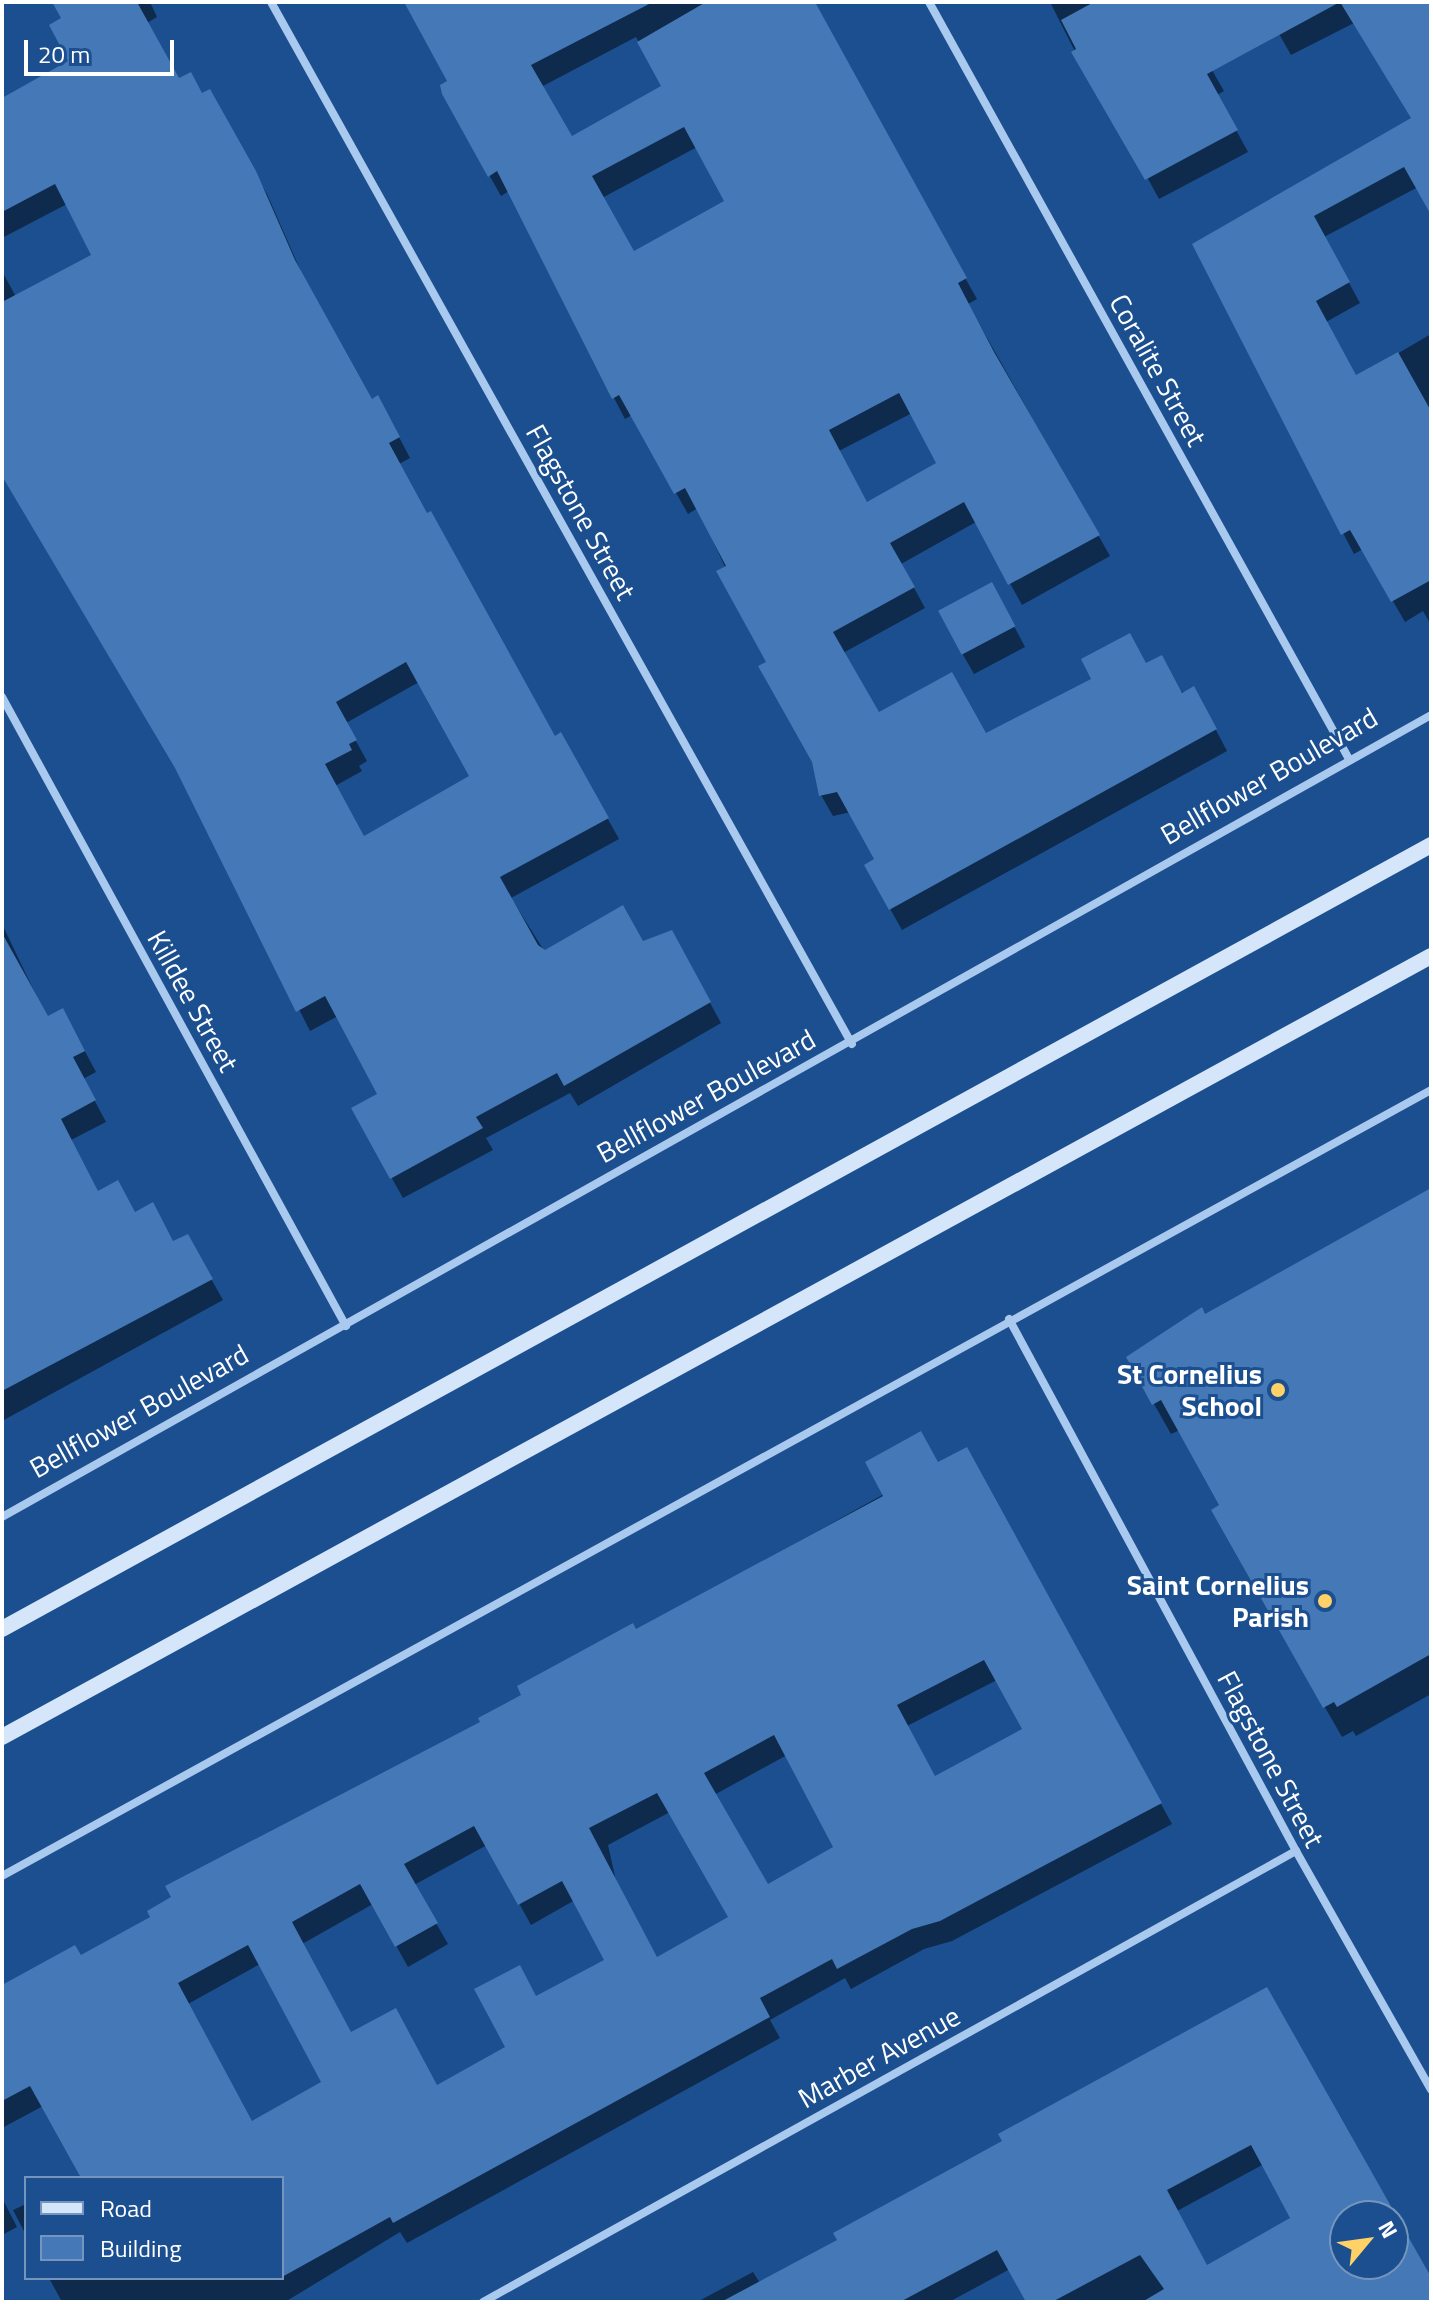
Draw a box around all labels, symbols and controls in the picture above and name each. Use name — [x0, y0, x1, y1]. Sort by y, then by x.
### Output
scale bar — [28, 24, 178, 74]
text: 20 m — [38, 36, 90, 72]
street label: Coralite Street — [1102, 288, 1214, 452]
street label: Flagstone Street — [519, 419, 643, 605]
street label: Bellflower Boulevard — [1155, 700, 1383, 852]
street label: Killdee Street — [140, 924, 246, 1078]
street label: Bellflower Boulevard — [591, 1022, 821, 1170]
street label: Bellflower Boulevard — [24, 1337, 254, 1485]
place label: St Cornelius School — [1117, 1357, 1262, 1423]
marker: St Cornelius School — [1269, 1381, 1287, 1399]
place label: Saint Cornelius Parish — [1127, 1568, 1309, 1634]
marker: Saint Cornelius Parish — [1316, 1592, 1334, 1610]
street label: Flagstone Street — [1210, 1665, 1332, 1853]
street label: Marber Avenue — [792, 1999, 966, 2115]
legend — [24, 2176, 284, 2280]
text: Road — [100, 2190, 152, 2226]
north arrow — [1329, 2200, 1409, 2280]
text: N — [1370, 2214, 1407, 2244]
text: Building — [100, 2230, 182, 2266]

